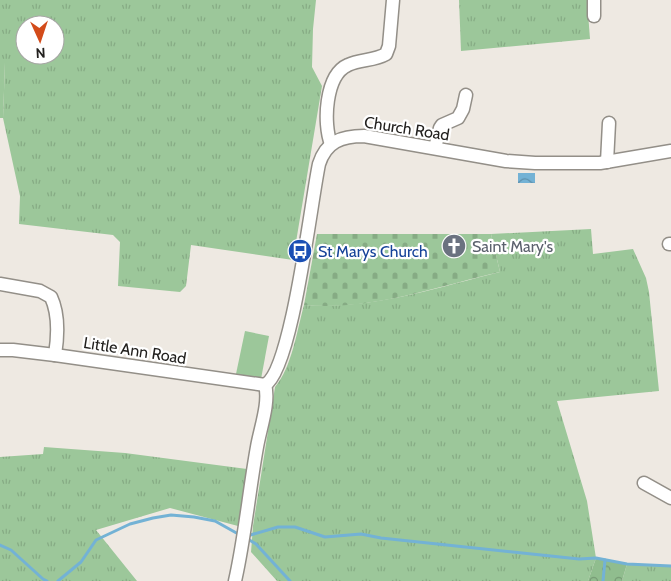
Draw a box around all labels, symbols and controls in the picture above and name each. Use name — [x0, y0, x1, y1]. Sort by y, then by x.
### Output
north arrow — [15, 15, 65, 65]
text: N — [35, 44, 46, 62]
street label: Church Road — [363, 112, 451, 145]
church icon: Saint Mary's — [441, 233, 467, 259]
place label: Saint Mary's — [472, 237, 553, 256]
bus stop icon: St Marys Church — [287, 238, 313, 264]
place label: St Marys Church — [318, 242, 428, 261]
street label: Little Ann Road — [82, 333, 188, 368]

